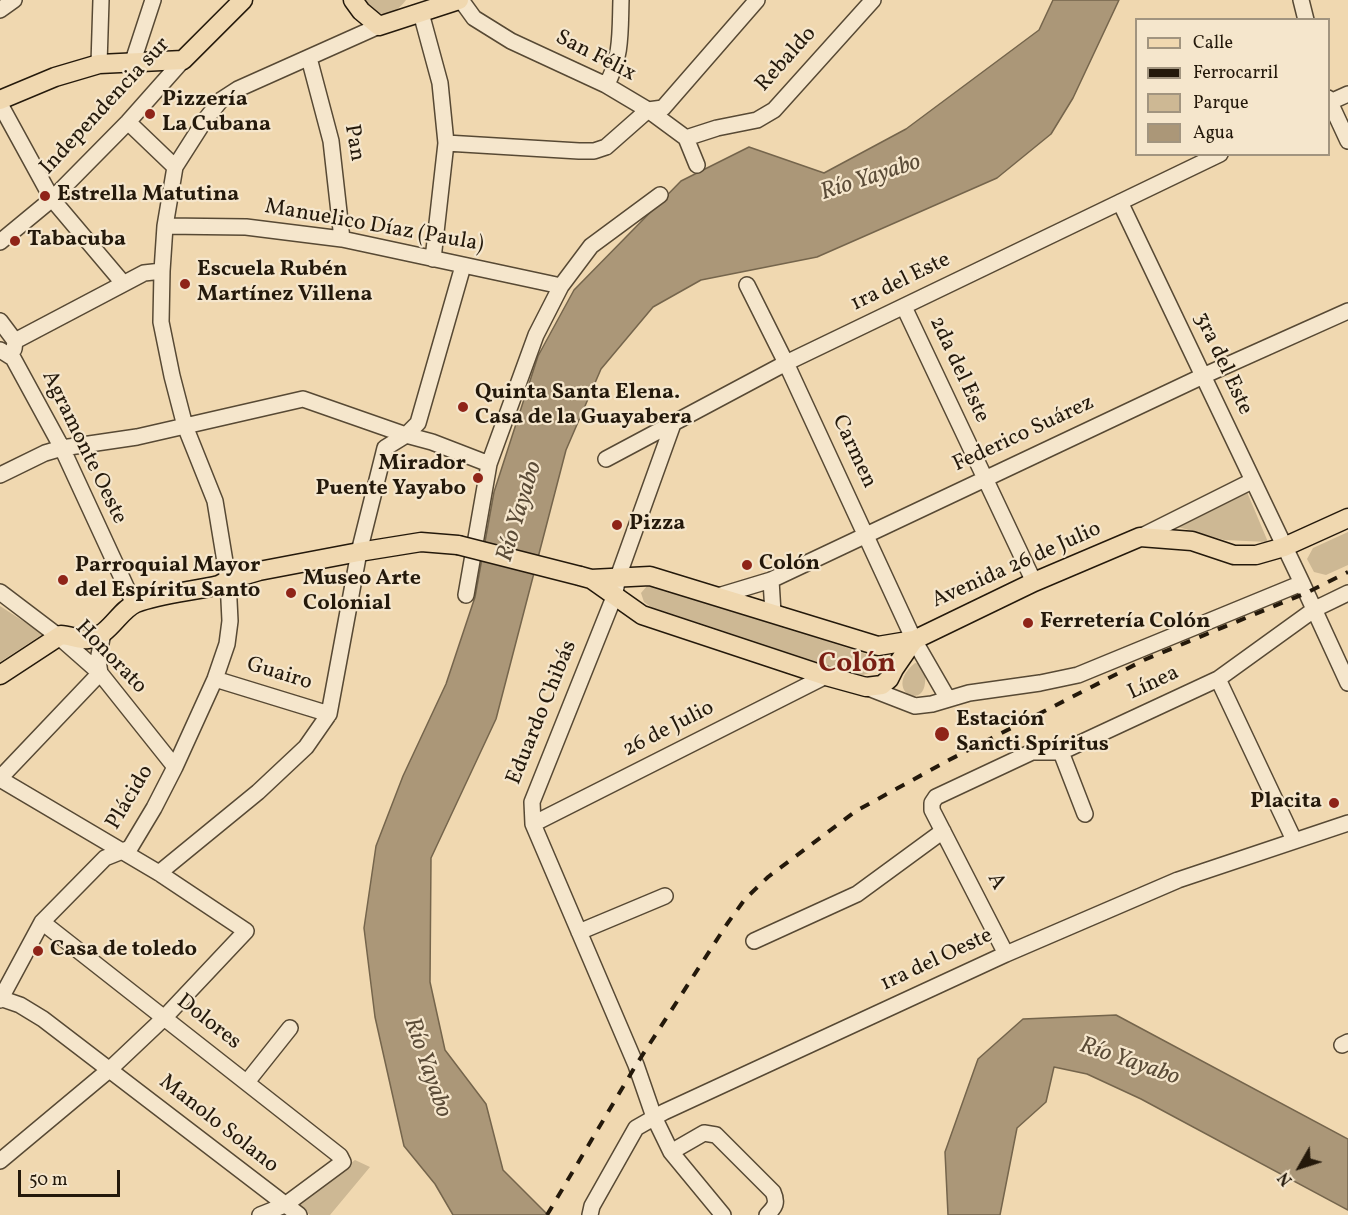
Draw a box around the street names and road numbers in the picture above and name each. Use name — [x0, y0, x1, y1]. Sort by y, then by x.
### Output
street label: Rebaldo — [751, 22, 823, 98]
street label: San Félix — [550, 25, 640, 89]
street label: Independencia sur — [35, 33, 177, 181]
street label: Pan — [337, 123, 369, 163]
street label: Manuelico Díaz (Paula) — [262, 195, 486, 259]
street label: 1ra del Este — [847, 248, 955, 318]
street label: 3ra del Este — [1187, 308, 1257, 420]
street label: 2da del Este — [922, 313, 994, 427]
street label: Agramonte Oeste — [34, 367, 132, 529]
street label: Federico Suárez — [949, 391, 1099, 479]
street label: Carmen — [825, 411, 881, 493]
street label: Avenida 26 de Julio — [928, 517, 1106, 615]
street label: Honorato — [68, 616, 152, 700]
street label: Eduardo Chibás — [502, 637, 584, 789]
street label: Guairo — [243, 653, 315, 697]
street label: Línea — [1124, 661, 1184, 707]
street label: 26 de Julio — [619, 696, 719, 764]
street label: Plácido — [101, 761, 161, 835]
street label: A — [980, 869, 1010, 895]
street label: 1ra del Oeste — [877, 924, 997, 998]
street label: Dolores — [170, 990, 246, 1056]
street label: Manolo Solano — [153, 1070, 283, 1180]

